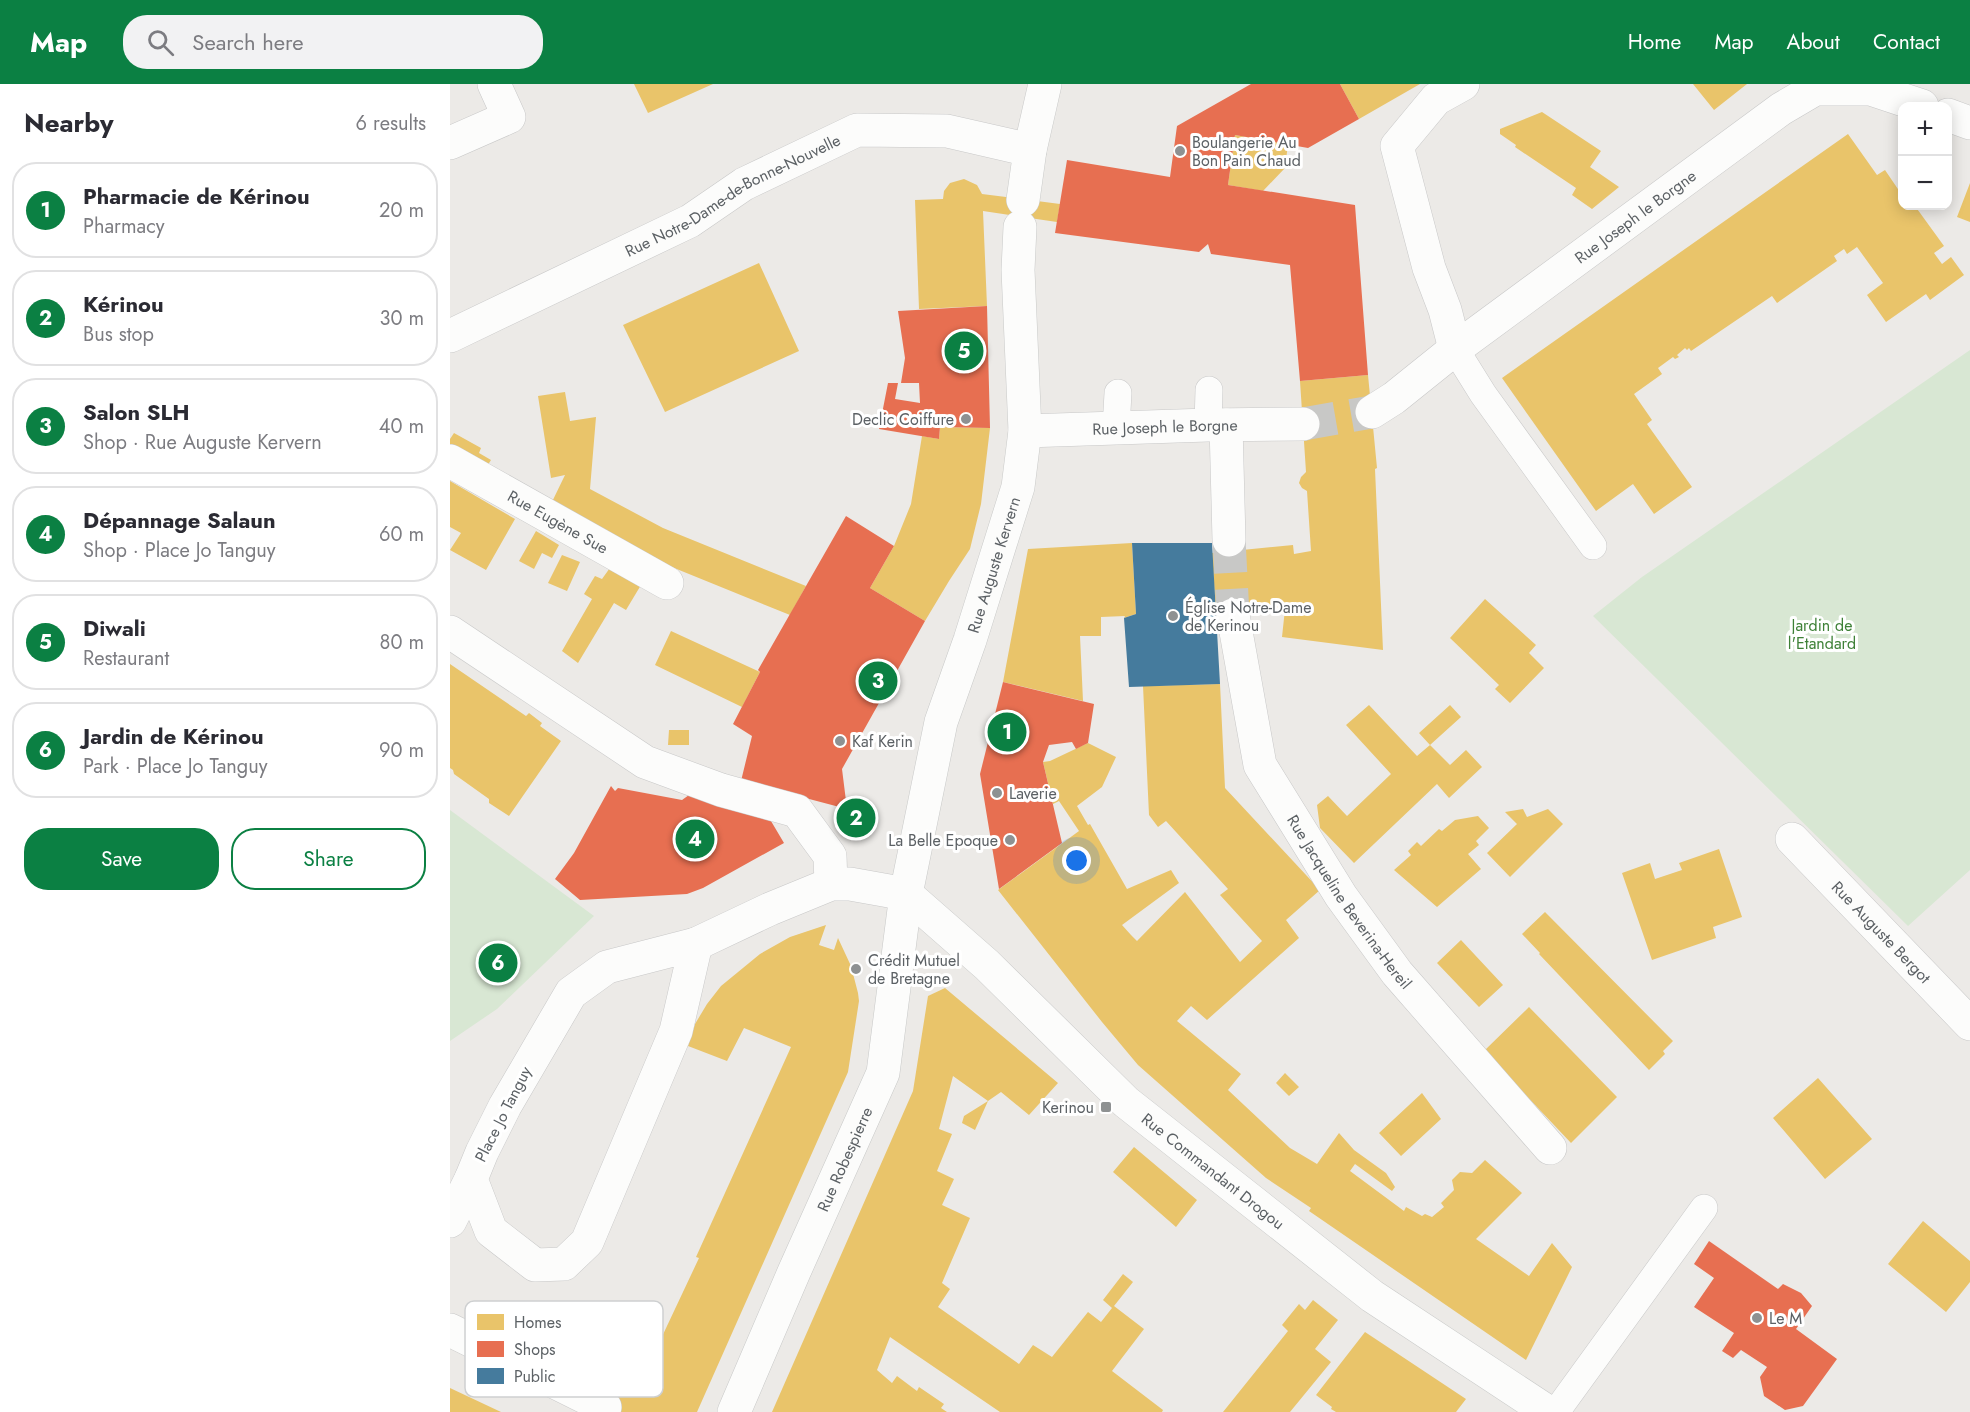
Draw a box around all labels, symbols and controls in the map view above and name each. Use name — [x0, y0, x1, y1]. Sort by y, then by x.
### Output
search box — [123, 15, 543, 69]
text: Map — [30, 22, 87, 63]
icon: search — [144, 26, 177, 59]
text: Search here — [192, 26, 304, 58]
text: Home — [1628, 27, 1681, 57]
text: Map — [1714, 27, 1754, 57]
text: About — [1787, 27, 1840, 57]
text: Contact — [1873, 27, 1940, 57]
map controls — [1898, 102, 1952, 210]
button: + — [1898, 102, 1952, 156]
text: Nearby — [24, 104, 113, 142]
text: 6 results — [356, 109, 426, 138]
street label: Rue Notre-Dame-de-Bonne-Nouvelle — [621, 128, 844, 262]
place label: Boulangerie Au Bon Pain Chaud — [1192, 131, 1301, 172]
marker: Boulangerie Au Bon Pain Chaud — [1173, 144, 1187, 158]
button: − — [1898, 156, 1952, 210]
street label: Rue Joseph le Borgne — [1570, 164, 1701, 269]
text: Pharmacie de Kérinou — [83, 180, 310, 212]
text: 1 — [40, 196, 51, 225]
text: 20 m — [379, 196, 424, 225]
text: Pharmacy — [83, 212, 165, 241]
text: Kérinou — [83, 288, 164, 320]
text: 2 — [39, 304, 52, 333]
text: 30 m — [379, 304, 424, 333]
text: Bus stop — [83, 320, 154, 349]
pin: 5 — [944, 328, 984, 374]
text: Salon SLH — [83, 396, 189, 428]
place label: Declic Coiffure — [852, 408, 954, 431]
text: 3 — [39, 412, 52, 441]
text: 40 m — [379, 412, 424, 441]
marker: Declic Coiffure — [959, 412, 973, 426]
street label: Rue Joseph le Borgne — [1092, 413, 1238, 440]
text: Shop · Rue Auguste Kervern — [83, 428, 322, 457]
street label: Rue Eugène Sue — [504, 484, 613, 559]
street label: Rue Auguste Kervern — [961, 494, 1026, 636]
text: Dépannage Salaun — [83, 504, 276, 536]
text: 4 — [39, 520, 52, 549]
text: 60 m — [379, 520, 424, 549]
text: Shop · Place Jo Tanguy — [83, 536, 276, 565]
place label: Église Notre-Dame de Kerinou — [1185, 596, 1311, 637]
marker: Église Notre-Dame de Kerinou — [1166, 609, 1180, 623]
text: Diwali — [83, 612, 146, 644]
park label: Jardin de l'Etandard — [1788, 614, 1856, 655]
text: 5 — [39, 628, 52, 657]
text: 80 m — [379, 628, 424, 657]
text: Restaurant — [83, 644, 169, 673]
pin: 3 — [858, 658, 898, 704]
pin: 1 — [988, 710, 1026, 754]
text: Jardin de Kérinou — [83, 720, 264, 752]
place label: Kaf Kerin — [852, 730, 913, 753]
marker: Kaf Kerin — [833, 734, 847, 748]
text: 6 — [39, 736, 52, 765]
text: 90 m — [379, 736, 424, 765]
text: Park · Place Jo Tanguy — [83, 752, 268, 781]
place label: Laverie — [1009, 782, 1057, 805]
marker: Laverie — [990, 786, 1004, 800]
pin: 2 — [836, 796, 876, 840]
street label: Rue Jacqueline Beverina-Hereil — [1282, 810, 1417, 994]
pin: 4 — [676, 816, 714, 861]
button: Save — [24, 828, 219, 890]
button: Share — [231, 828, 426, 890]
place label: La Belle Epoque — [888, 829, 998, 852]
marker: La Belle Epoque — [1003, 833, 1017, 847]
your location — [1062, 846, 1091, 875]
street label: Rue Auguste Bergot — [1827, 876, 1936, 988]
pin: 6 — [478, 940, 518, 986]
place label: Crédit Mutuel de Bretagne — [868, 949, 960, 990]
marker: Crédit Mutuel de Bretagne — [849, 962, 863, 976]
street label: Place Jo Tanguy — [469, 1061, 537, 1166]
place label: Kerinou — [1042, 1096, 1094, 1119]
marker: Kerinou — [1099, 1100, 1113, 1114]
street label: Rue Robespierre — [811, 1103, 878, 1215]
street label: Rue Commandant Drogou — [1137, 1107, 1290, 1234]
legend — [465, 1301, 663, 1397]
place label: Le M — [1769, 1307, 1802, 1330]
text: Homes — [514, 1311, 561, 1334]
marker: Le M — [1750, 1311, 1764, 1325]
text: Shops — [514, 1338, 555, 1361]
text: Public — [514, 1365, 555, 1388]

